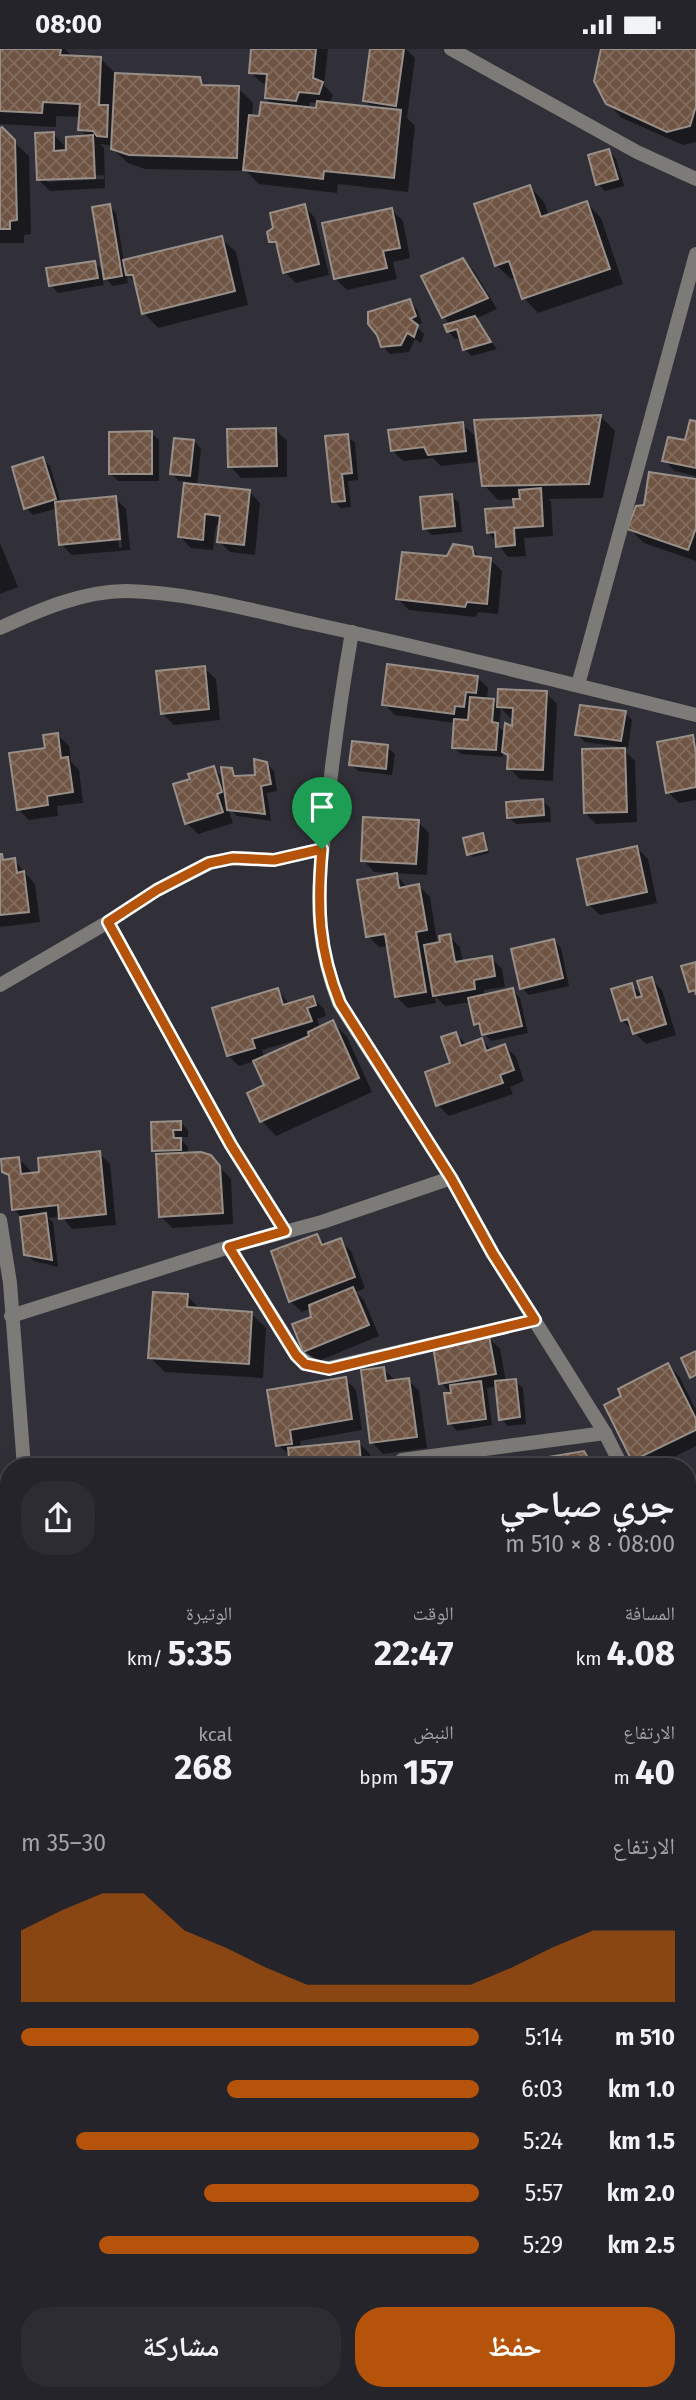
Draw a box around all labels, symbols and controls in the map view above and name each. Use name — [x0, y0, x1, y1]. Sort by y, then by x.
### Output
text: 08:00 — [35, 9, 102, 40]
pin — [292, 777, 352, 849]
icon: arrive — [303, 788, 341, 826]
button: share — [21, 1481, 95, 1555]
text: جري صباحي — [499, 1481, 675, 1527]
text: 08:00 · 8 × 510 m — [505, 1530, 675, 1558]
text: الوتيرة — [186, 1602, 232, 1625]
text: الوقت — [413, 1602, 454, 1625]
text: المسافة — [625, 1602, 675, 1625]
text: 5:35 — [168, 1632, 232, 1674]
text: 22:47 — [374, 1632, 454, 1674]
text: 4.08 — [607, 1632, 675, 1674]
text: /km — [127, 1647, 168, 1670]
text: km — [575, 1647, 607, 1670]
text: النبض — [413, 1721, 454, 1744]
text: الارتفاع — [623, 1721, 675, 1744]
text: kcal — [198, 1723, 232, 1746]
text: 268 — [174, 1746, 232, 1788]
text: 157 — [403, 1751, 454, 1793]
text: 40 — [635, 1751, 675, 1793]
text: bpm — [359, 1766, 403, 1789]
text: m — [613, 1766, 635, 1789]
text: 30–35 m — [21, 1829, 106, 1857]
text: الارتفاع — [612, 1832, 675, 1860]
text: 5:14 — [525, 2023, 563, 2051]
text: 510 m — [615, 2023, 675, 2051]
text: 6:03 — [521, 2075, 563, 2103]
text: 1.0 km — [608, 2075, 675, 2103]
text: 5:24 — [523, 2127, 563, 2155]
text: 1.5 km — [609, 2127, 675, 2155]
text: 5:57 — [525, 2179, 563, 2207]
text: 2.0 km — [607, 2179, 675, 2207]
text: 5:29 — [523, 2231, 563, 2259]
text: 2.5 km — [607, 2231, 675, 2259]
button: مشاركة — [21, 2307, 341, 2387]
button: حفظ — [355, 2307, 675, 2387]

